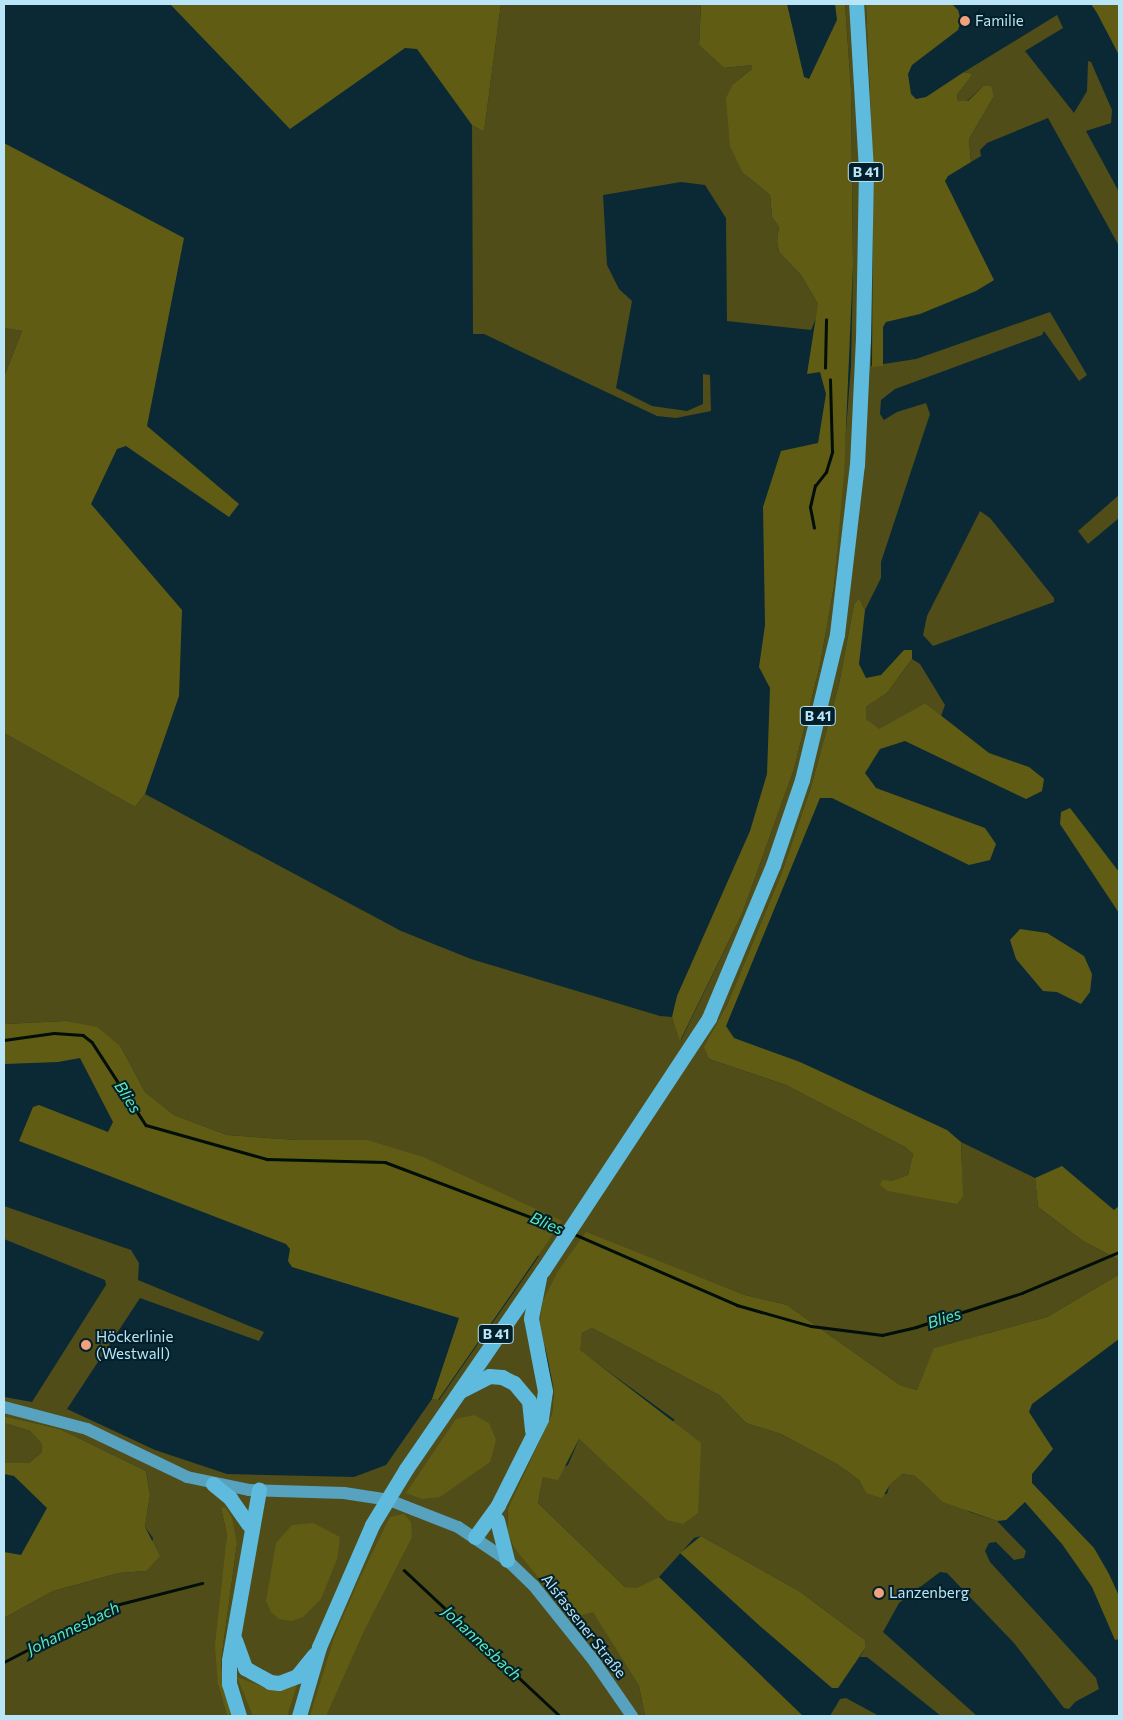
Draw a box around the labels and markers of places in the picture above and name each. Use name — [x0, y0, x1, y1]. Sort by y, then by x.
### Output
place label: Familie — [975, 12, 1024, 30]
marker: Familie — [959, 15, 971, 27]
place label: Höckerlinie (Westwall) — [96, 1327, 173, 1362]
marker: Höckerlinie (Westwall) — [80, 1339, 92, 1351]
place label: Lanzenberg — [889, 1584, 969, 1602]
marker: Lanzenberg — [873, 1587, 885, 1599]

